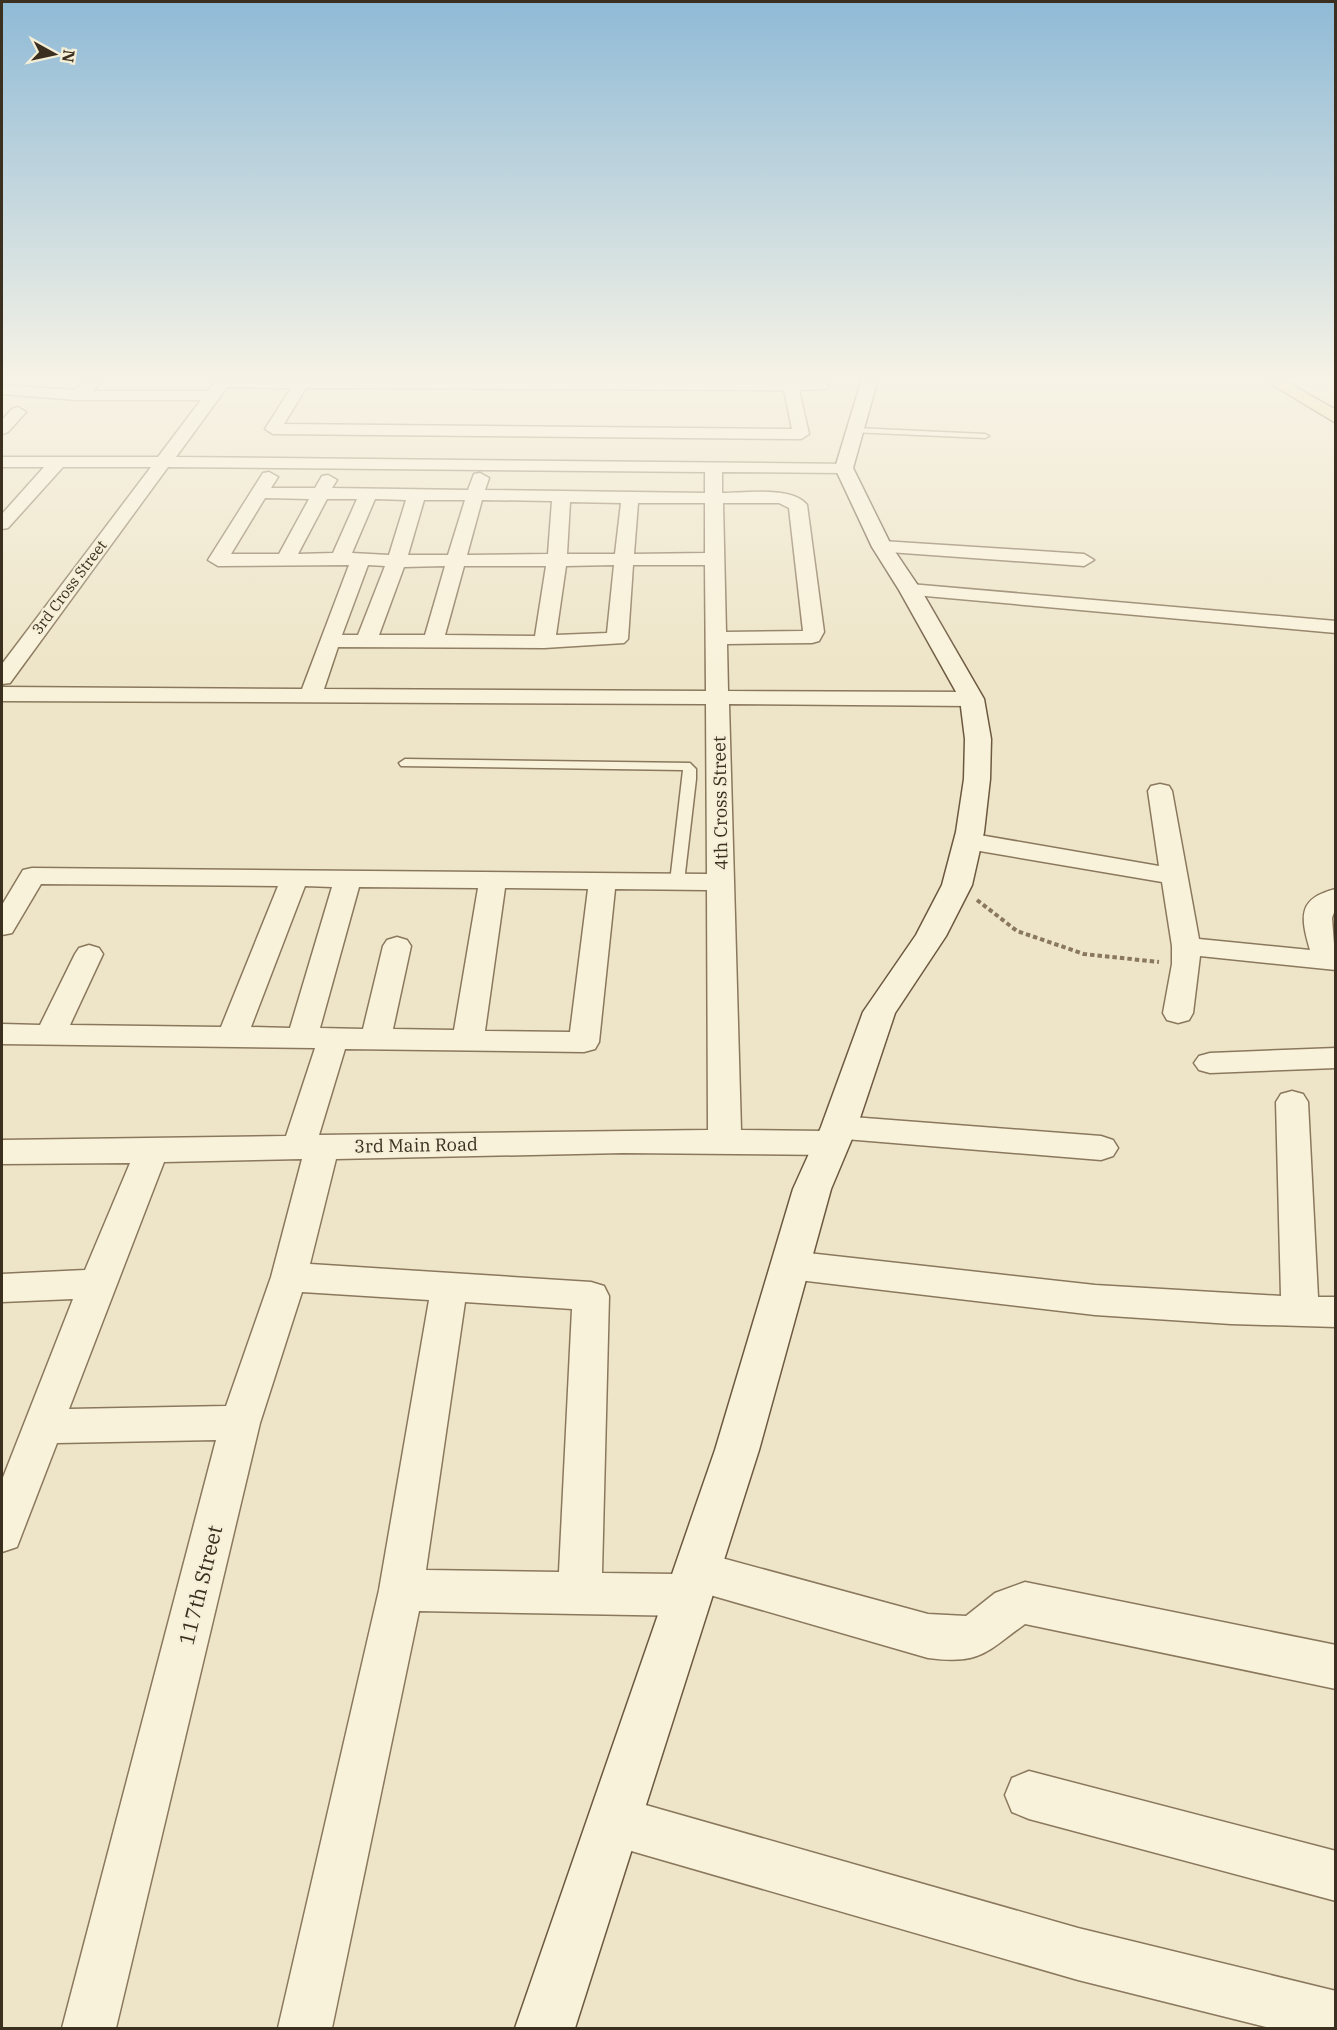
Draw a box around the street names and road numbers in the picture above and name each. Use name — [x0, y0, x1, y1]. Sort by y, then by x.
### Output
street label: 3rd Cross Street — [27, 536, 111, 638]
street label: 4th Cross Street — [707, 736, 733, 870]
street label: 3rd Main Road — [354, 1132, 478, 1158]
street label: 117th Street — [172, 1522, 228, 1648]

